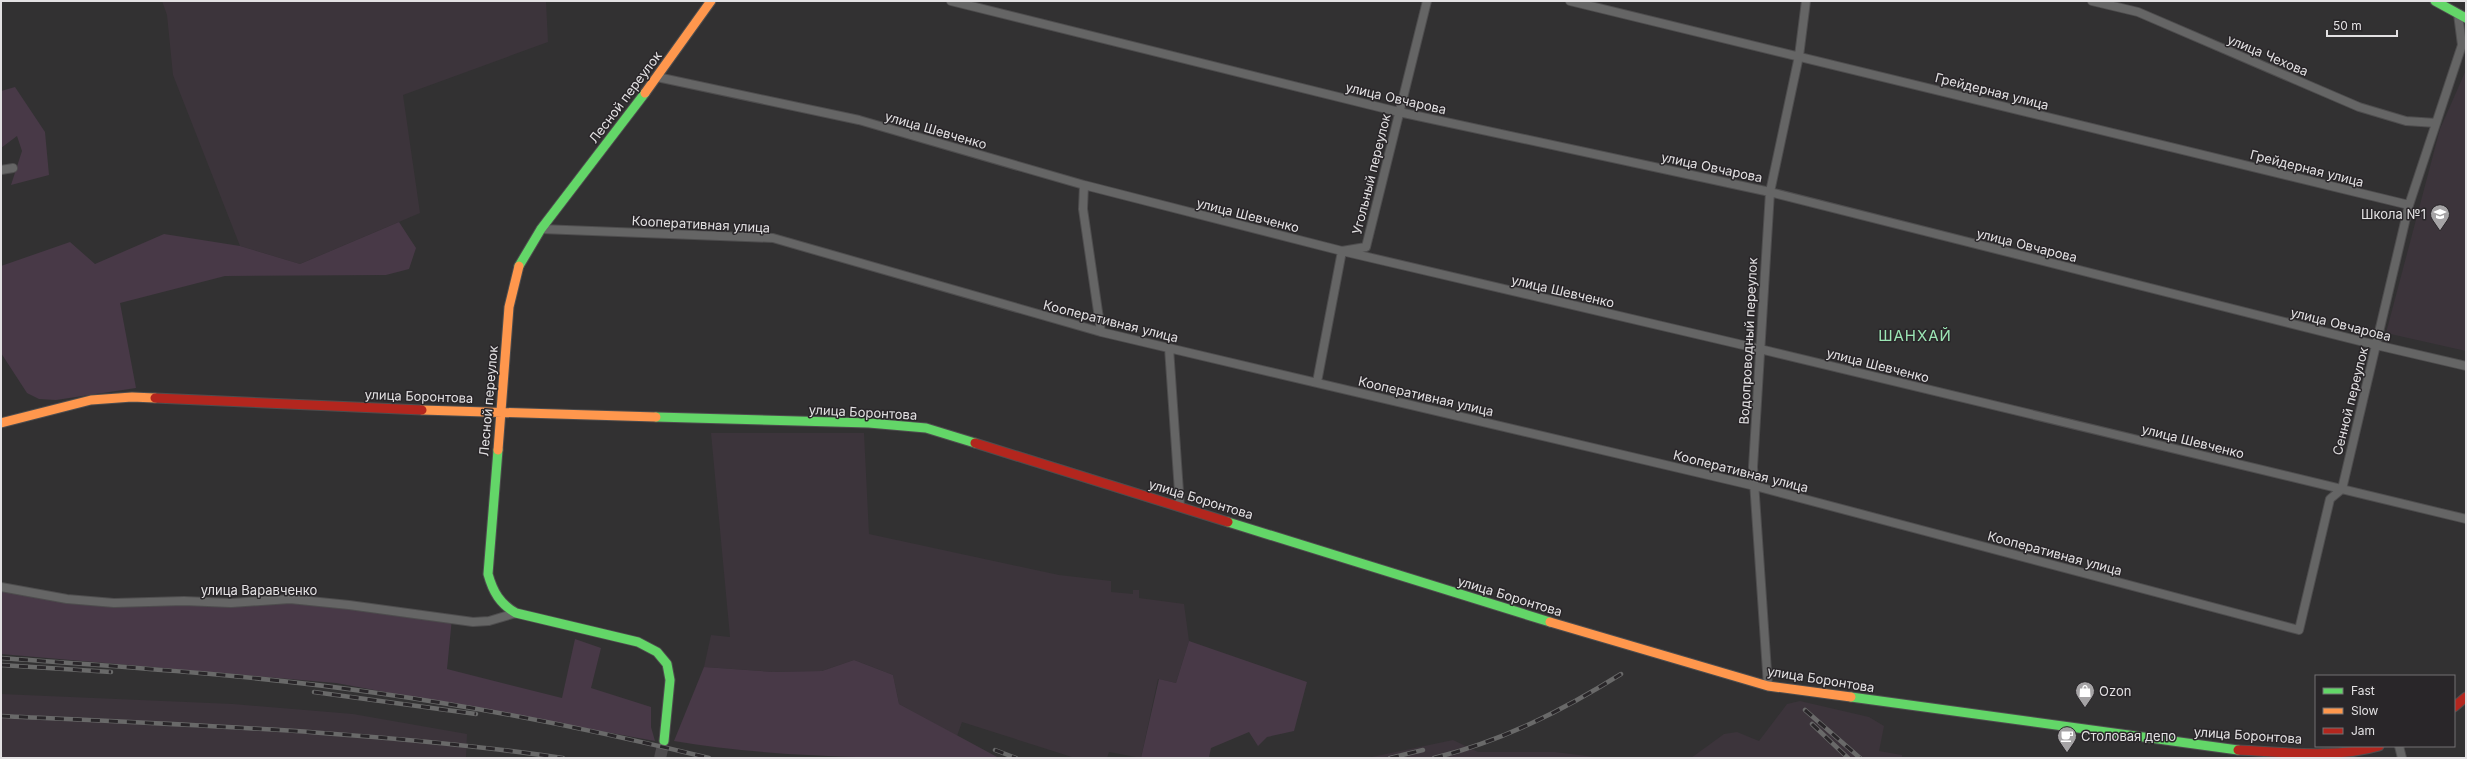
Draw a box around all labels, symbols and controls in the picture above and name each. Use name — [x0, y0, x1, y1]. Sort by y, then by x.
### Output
scale bar — [2327, 12, 2397, 38]
text: 50 m — [2333, 18, 2362, 33]
street label: улица Чехова — [2225, 31, 2311, 79]
street label: Лесной переулок — [585, 48, 665, 146]
street label: Грейдерная улица — [1934, 69, 2050, 113]
street label: улица Овчарова — [1344, 79, 1448, 117]
street label: улица Шевченко — [883, 108, 989, 152]
street label: Угольный переулок — [1348, 112, 1394, 236]
street label: Грейдерная улица — [2249, 146, 2365, 190]
street label: улица Овчарова — [1660, 148, 1764, 186]
street label: улица Шевченко — [1195, 195, 1301, 236]
school or university icon: Школа №1 — [2429, 203, 2451, 231]
place label: Школа №1 — [2361, 206, 2426, 222]
street label: Кооперативная улица — [631, 212, 771, 236]
street label: улица Овчарова — [1975, 225, 2079, 265]
street label: Водопроводный переулок — [1736, 257, 1760, 425]
street label: улица Шевченко — [1510, 271, 1616, 311]
street label: Кооперативная улица — [1042, 296, 1180, 346]
street label: улица Овчарова — [2289, 304, 2393, 344]
district label: ШАНХАЙ — [1878, 326, 1952, 345]
street label: Лесной переулок — [475, 345, 501, 457]
street label: улица Шевченко — [1825, 345, 1931, 386]
street label: Сенной переулок — [2329, 345, 2371, 457]
street label: Кооперативная улица — [1357, 373, 1495, 419]
street label: улица Боронтова — [364, 386, 474, 406]
street label: улица Боронтова — [808, 401, 918, 423]
street label: улица Шевченко — [2140, 421, 2246, 462]
street label: Кооперативная улица — [1672, 446, 1810, 496]
street label: улица Боронтова — [1147, 475, 1255, 523]
street label: Кооперативная улица — [1986, 527, 2124, 579]
street label: улица Боронтова — [1456, 572, 1564, 620]
street label: улица Варавченко — [201, 582, 317, 598]
street label: улица Боронтова — [1766, 663, 1876, 695]
legend — [2315, 675, 2455, 747]
shop icon: Ozon — [2074, 680, 2096, 708]
place label: Ozon — [2099, 683, 2131, 699]
text: Fast — [2351, 683, 2375, 698]
text: Slow — [2351, 703, 2379, 718]
street label: улица Боронтова — [2193, 723, 2303, 747]
text: Jam — [2351, 723, 2375, 738]
cafe icon: Столовая депо — [2056, 725, 2078, 753]
place label: Столовая депо — [2081, 728, 2176, 744]

